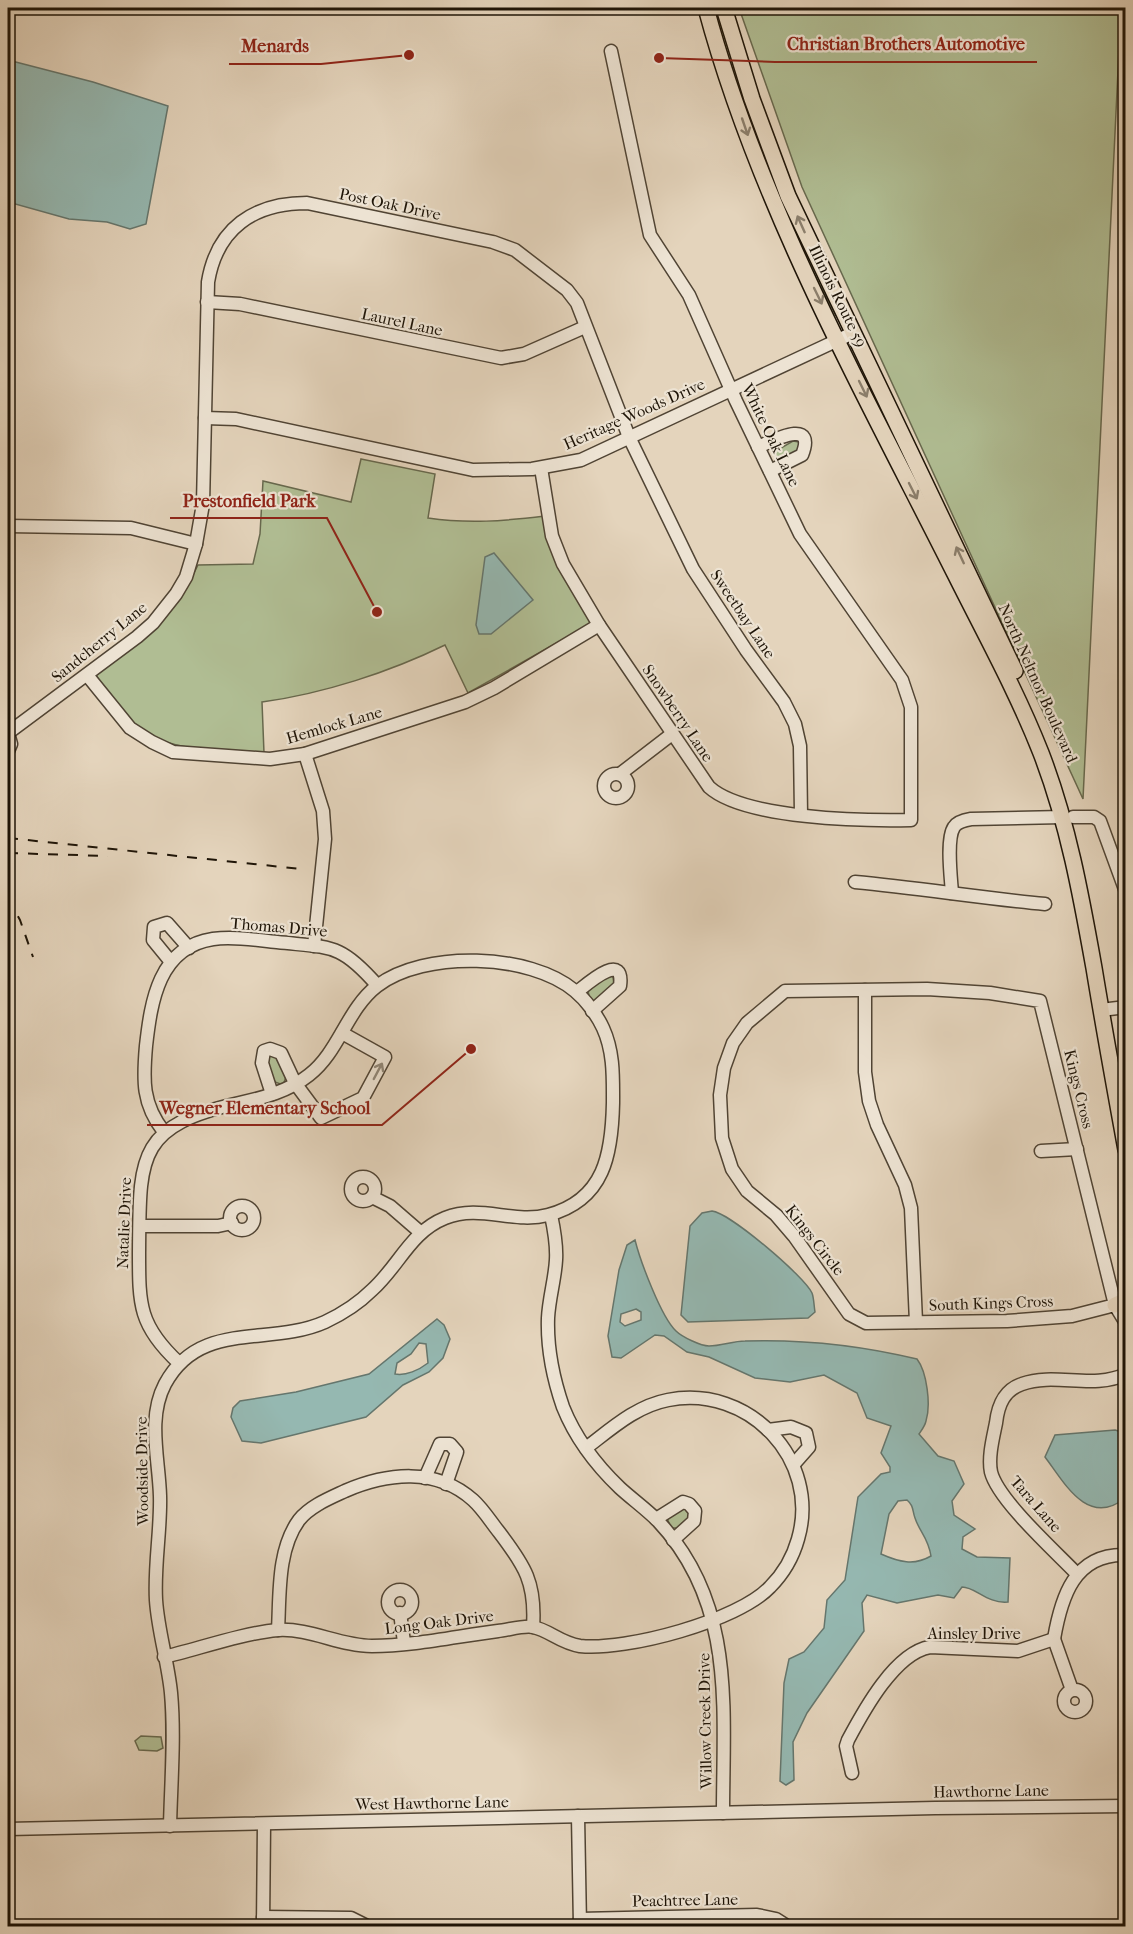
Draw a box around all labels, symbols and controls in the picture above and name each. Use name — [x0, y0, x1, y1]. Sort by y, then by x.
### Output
callout: Christian Brothers Automotive — [775, 26, 1037, 62]
callout: Menards — [229, 28, 321, 64]
text: Christian Brothers Automotive — [787, 34, 1025, 55]
text: Menards — [240, 36, 309, 57]
one-way arrow — [740, 117, 751, 135]
street label: Post Oak Drive — [338, 184, 443, 224]
one-way arrow — [794, 215, 806, 233]
street label: Illinois Route 59 — [805, 242, 871, 350]
one-way arrow — [813, 286, 824, 304]
street label: Laurel Lane — [360, 304, 445, 340]
street label: Heritage Woods Drive — [560, 374, 708, 454]
street label: White Oak Lane — [737, 379, 804, 490]
one-way arrow — [858, 380, 870, 398]
callout: Prestonfield Park — [170, 482, 327, 518]
one-way arrow — [908, 482, 920, 500]
text: Prestonfield Park — [183, 491, 316, 512]
one-way arrow — [953, 546, 965, 564]
street label: Sweetbay Lane — [706, 566, 780, 662]
street label: Sandcherry Lane — [47, 598, 151, 686]
street label: North Neltnor Boulevard — [994, 601, 1082, 766]
street label: Snowberry Lane — [638, 661, 718, 765]
street label: Hemlock Lane — [284, 702, 384, 748]
street label: Thomas Drive — [230, 913, 328, 941]
street label: Kings Cross — [1060, 1047, 1098, 1131]
one-way arrow — [373, 1062, 384, 1080]
callout: Wegner Elementary School — [147, 1089, 382, 1125]
text: Wegner Elementary School — [159, 1098, 371, 1119]
street label: Natalie Drive — [113, 1177, 135, 1269]
street label: Kings Circle — [781, 1201, 849, 1279]
street label: South Kings Cross — [929, 1291, 1054, 1315]
street label: Woodside Drive — [132, 1416, 152, 1527]
street label: Tara Lane — [1006, 1472, 1066, 1536]
street label: Long Oak Drive — [383, 1606, 495, 1638]
street label: Ainsley Drive — [926, 1624, 1021, 1643]
street label: Willow Creek Drive — [694, 1653, 716, 1790]
street label: Hawthorne Lane — [933, 1780, 1049, 1802]
street label: West Hawthorne Lane — [354, 1792, 509, 1814]
street label: Peachtree Lane — [632, 1890, 738, 1910]

